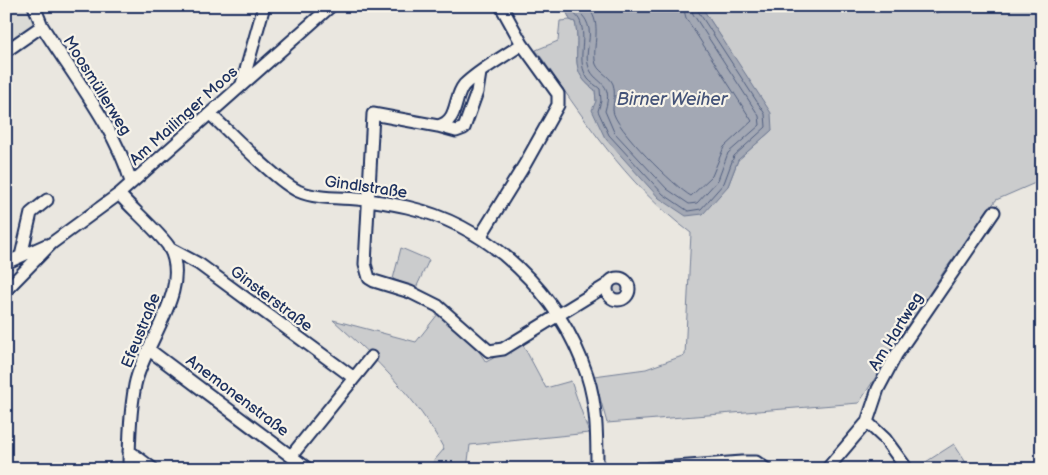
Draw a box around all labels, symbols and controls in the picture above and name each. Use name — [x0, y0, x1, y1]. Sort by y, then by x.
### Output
street label: Moosmüllerweg — [59, 33, 135, 139]
street label: Am Mailinger Moos — [126, 62, 242, 170]
water label: Birner Weiher — [617, 89, 729, 110]
street label: Gindlstraße — [323, 172, 409, 203]
street label: Ginsterstraße — [226, 262, 316, 337]
street label: Am Hartweg — [865, 289, 928, 374]
street label: Efeustraße — [118, 290, 165, 371]
street label: Anemonenstraße — [182, 351, 293, 441]

